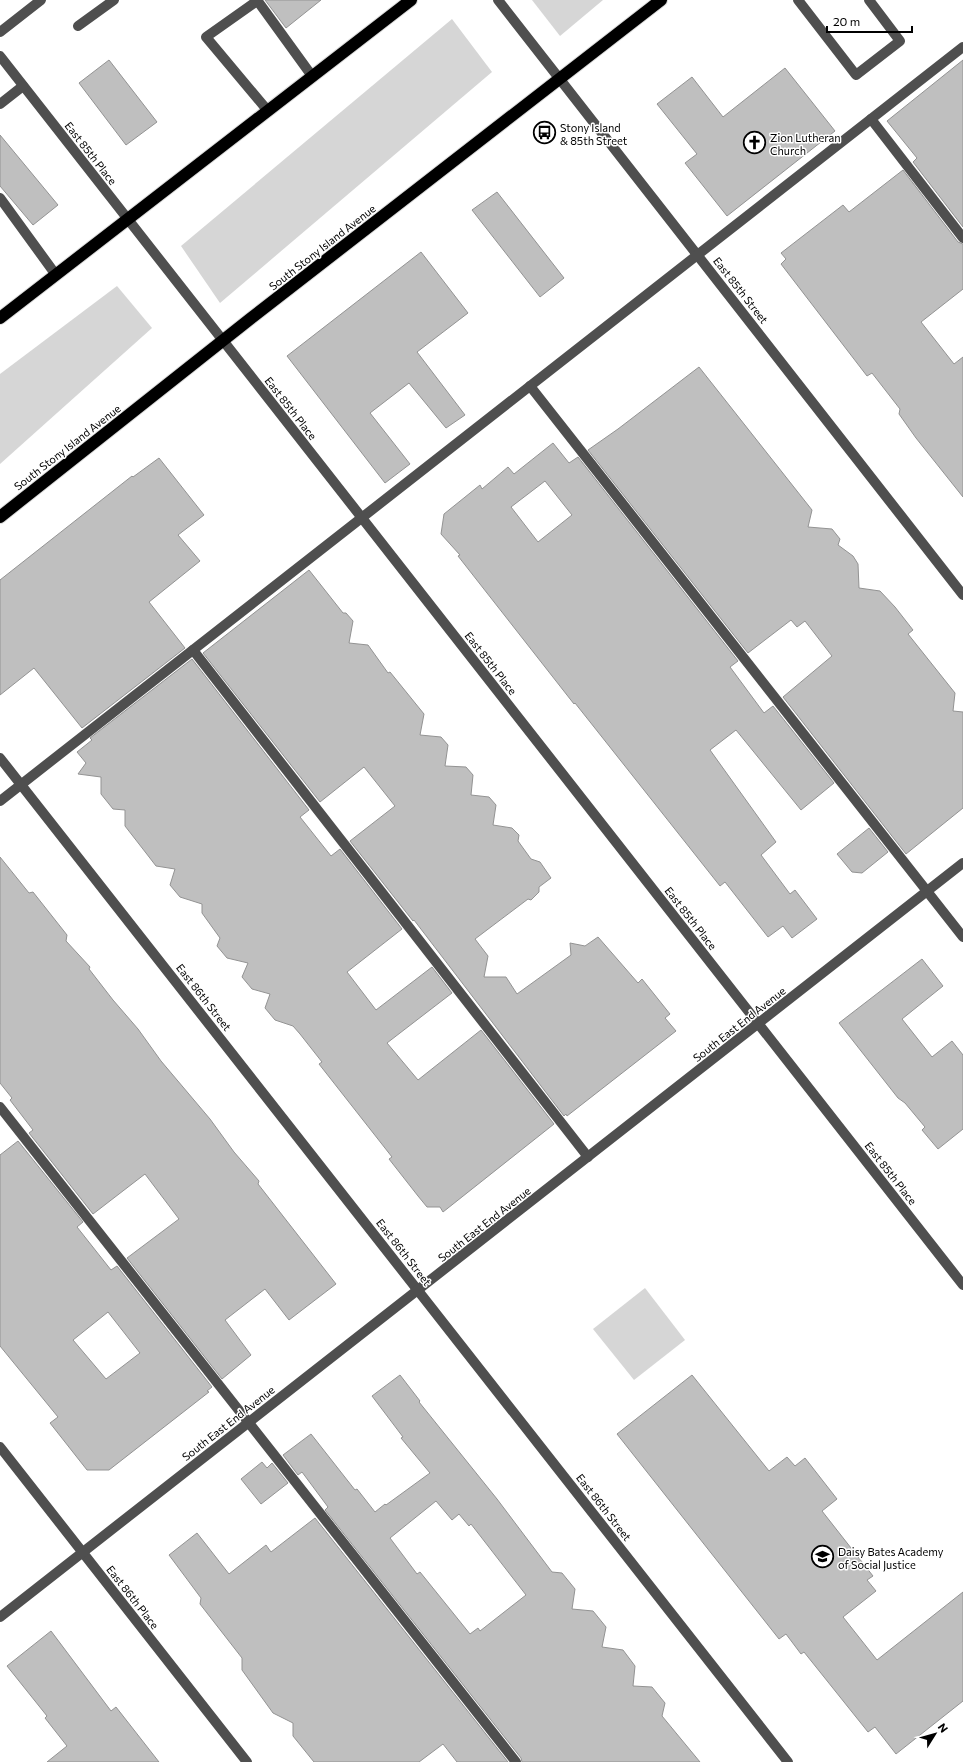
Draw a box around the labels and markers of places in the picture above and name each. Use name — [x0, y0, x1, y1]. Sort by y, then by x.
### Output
bus stop icon: Stony Island & 85th Street — [531, 120, 557, 146]
place label: Stony Island & 85th Street — [560, 121, 628, 147]
church icon: Zion Lutheran Church — [741, 130, 767, 156]
place label: Zion Lutheran Church — [770, 131, 841, 157]
school or university icon: Daisy Bates Academy of Social Justice — [810, 1544, 836, 1570]
place label: Daisy Bates Academy of Social Justice — [838, 1545, 944, 1572]

